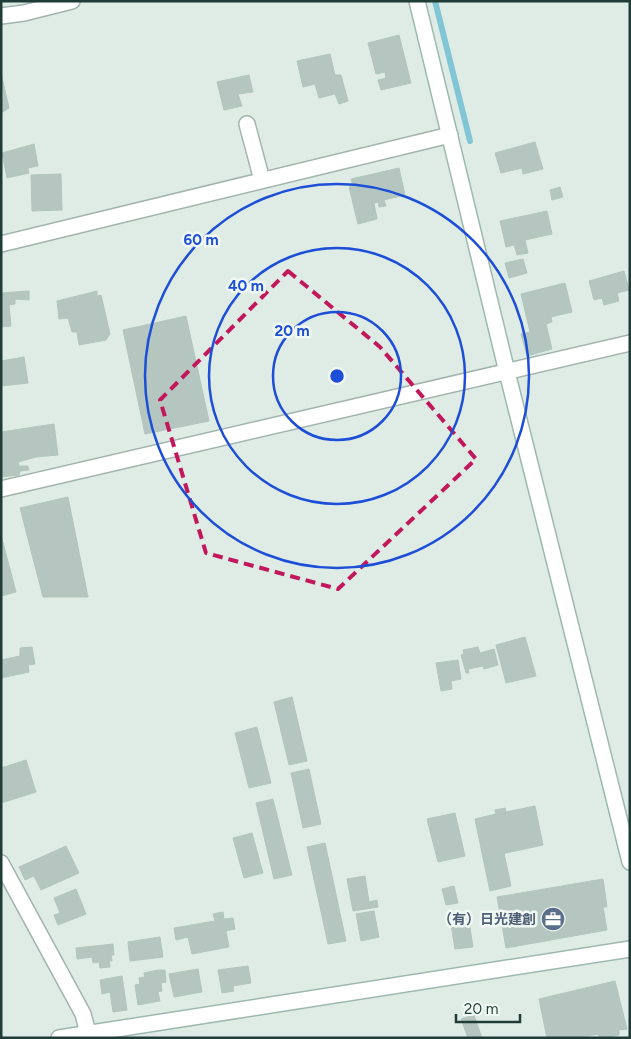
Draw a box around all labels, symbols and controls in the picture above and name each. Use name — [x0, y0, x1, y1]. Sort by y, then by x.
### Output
text: 60 m — [183, 231, 219, 249]
text: 40 m — [228, 277, 264, 295]
text: 20 m — [274, 322, 310, 340]
centre of rings — [328, 367, 346, 385]
office icon: （有）日光建創 — [540, 906, 566, 932]
place label: （有）日光建創 — [438, 911, 536, 928]
scale bar — [456, 992, 520, 1024]
text: 20 m — [464, 1000, 498, 1018]

